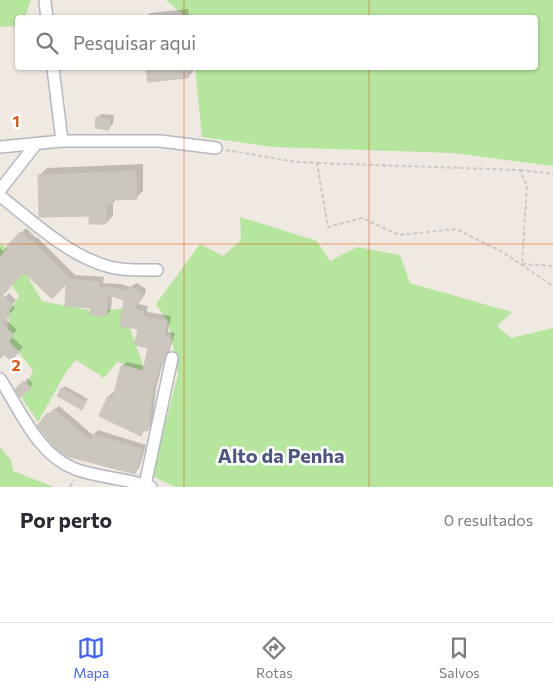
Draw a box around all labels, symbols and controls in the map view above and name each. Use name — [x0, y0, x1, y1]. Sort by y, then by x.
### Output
search box — [15, 15, 538, 70]
icon: search — [33, 29, 61, 57]
text: Pesquisar aqui — [73, 31, 196, 54]
text: 1 — [12, 111, 20, 130]
text: 2 — [11, 355, 21, 374]
district label: Alto da Penha — [218, 443, 344, 467]
text: Por perto — [20, 507, 112, 532]
text: 0 resultados — [444, 510, 533, 529]
tab: Mapa — [73, 634, 109, 681]
tab: Rotas — [256, 634, 293, 681]
tab: Salvos — [439, 634, 480, 681]

